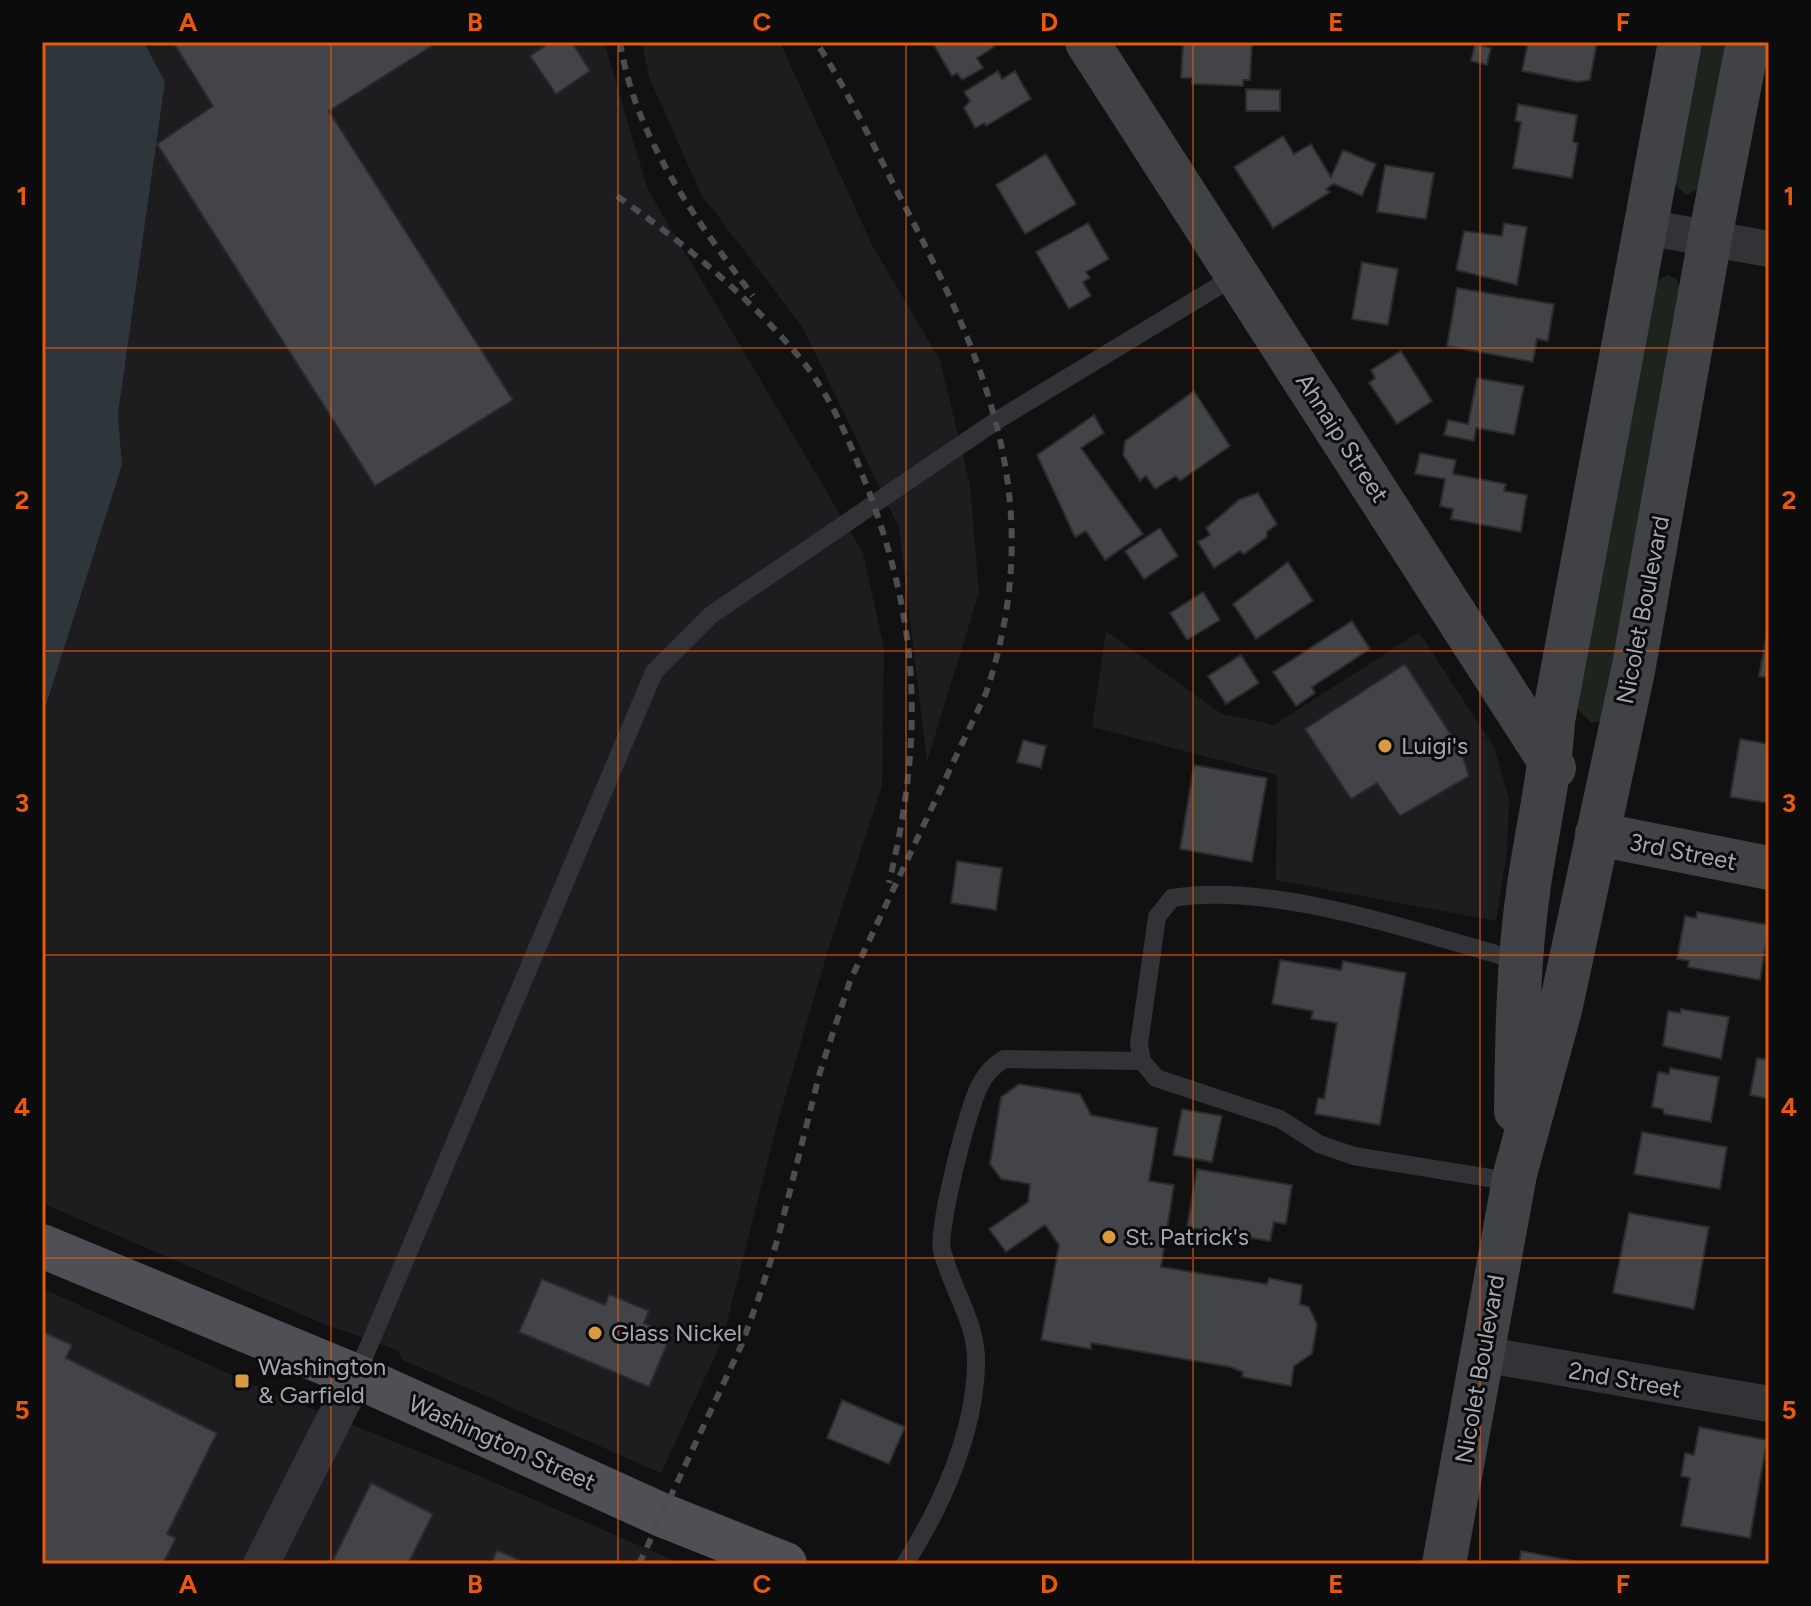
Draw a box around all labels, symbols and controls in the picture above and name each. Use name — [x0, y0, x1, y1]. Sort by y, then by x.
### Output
text: A — [179, 6, 198, 38]
text: B — [467, 6, 483, 38]
text: C — [753, 6, 772, 38]
text: D — [1040, 6, 1058, 38]
text: E — [1328, 6, 1344, 38]
text: F — [1616, 6, 1630, 38]
text: 1 — [17, 180, 27, 212]
text: 1 — [1784, 180, 1794, 212]
street label: Ahnaip Street — [1290, 368, 1395, 508]
text: 2 — [14, 484, 30, 516]
text: 2 — [1781, 484, 1797, 516]
street label: Nicolet Boulevard — [1610, 513, 1675, 706]
place label: Luigi's — [1401, 731, 1468, 760]
marker: Luigi's — [1376, 737, 1394, 755]
text: 3 — [15, 787, 29, 819]
text: 3 — [1782, 787, 1796, 819]
street label: 3rd Street — [1627, 827, 1739, 876]
text: 4 — [14, 1091, 30, 1123]
text: 4 — [1781, 1091, 1797, 1123]
place label: St. Patrick's — [1125, 1222, 1249, 1251]
marker: St. Patrick's — [1100, 1228, 1118, 1246]
street label: Nicolet Boulevard — [1449, 1272, 1510, 1466]
place label: Glass Nickel — [611, 1318, 742, 1347]
marker: Glass Nickel — [586, 1324, 604, 1342]
place label: Washington & Garfield — [258, 1352, 386, 1409]
street label: 2nd Street — [1566, 1355, 1684, 1404]
marker: Washington & Garfield — [233, 1372, 251, 1390]
street label: Washington Street — [404, 1388, 600, 1497]
text: 5 — [14, 1394, 30, 1426]
text: 5 — [1781, 1394, 1797, 1426]
text: A — [179, 1568, 198, 1600]
text: B — [467, 1568, 483, 1600]
text: C — [753, 1568, 772, 1600]
text: D — [1040, 1568, 1058, 1600]
text: E — [1328, 1568, 1344, 1600]
text: F — [1616, 1568, 1630, 1600]

